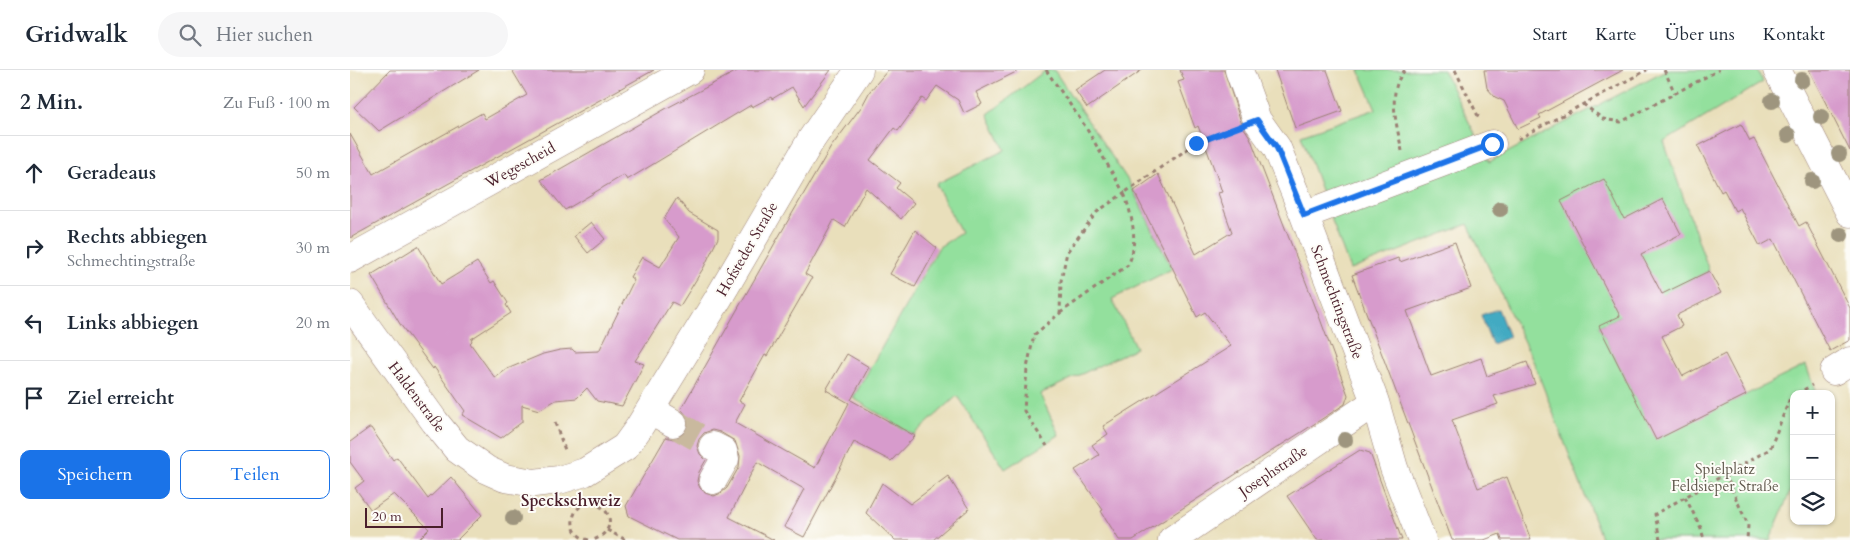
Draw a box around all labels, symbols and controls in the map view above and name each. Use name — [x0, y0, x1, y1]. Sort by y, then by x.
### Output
search box — [158, 12, 508, 57]
text: Gridwalk — [25, 18, 128, 51]
icon: search — [176, 21, 204, 49]
text: Hier suchen — [216, 22, 313, 48]
text: Start — [1532, 22, 1567, 47]
text: Karte — [1595, 22, 1637, 47]
text: Über uns — [1665, 22, 1735, 47]
text: Kontakt — [1763, 22, 1825, 47]
text: 2 Min. — [20, 88, 83, 117]
text: Zu Fuß · 100 m — [223, 92, 330, 114]
route end — [1185, 132, 1208, 155]
route start — [1481, 133, 1504, 156]
street label: Wegescheid — [480, 137, 559, 193]
icon: ahead — [20, 159, 48, 187]
text: Geradeaus — [67, 160, 156, 186]
text: 50 m — [296, 162, 330, 184]
street label: Hofsteder Straße — [712, 198, 782, 300]
text: Rechts abbiegen — [67, 224, 208, 250]
icon: right — [20, 234, 48, 262]
text: 30 m — [296, 237, 330, 259]
street label: Schmechtingstraße — [1306, 242, 1368, 362]
text: Schmechtingstraße — [67, 250, 196, 272]
icon: left — [20, 309, 48, 337]
text: Links abbiegen — [67, 310, 199, 336]
text: 20 m — [296, 312, 330, 334]
street label: Haldenstraße — [384, 358, 450, 437]
icon: arrive — [20, 384, 48, 412]
text: Ziel erreicht — [67, 385, 174, 411]
map controls — [1790, 390, 1835, 525]
button: + — [1790, 390, 1835, 435]
button: − — [1790, 435, 1835, 480]
street label: Josephstraße — [1233, 441, 1311, 502]
button: Speichern — [20, 450, 170, 499]
button: Teilen — [180, 450, 330, 499]
park label: Spielplatz Feldsieper Straße — [1671, 459, 1779, 496]
button: layers — [1790, 480, 1835, 525]
district label: Speckschweiz — [521, 490, 621, 512]
scale bar — [365, 505, 442, 528]
text: 20 m — [372, 507, 402, 526]

